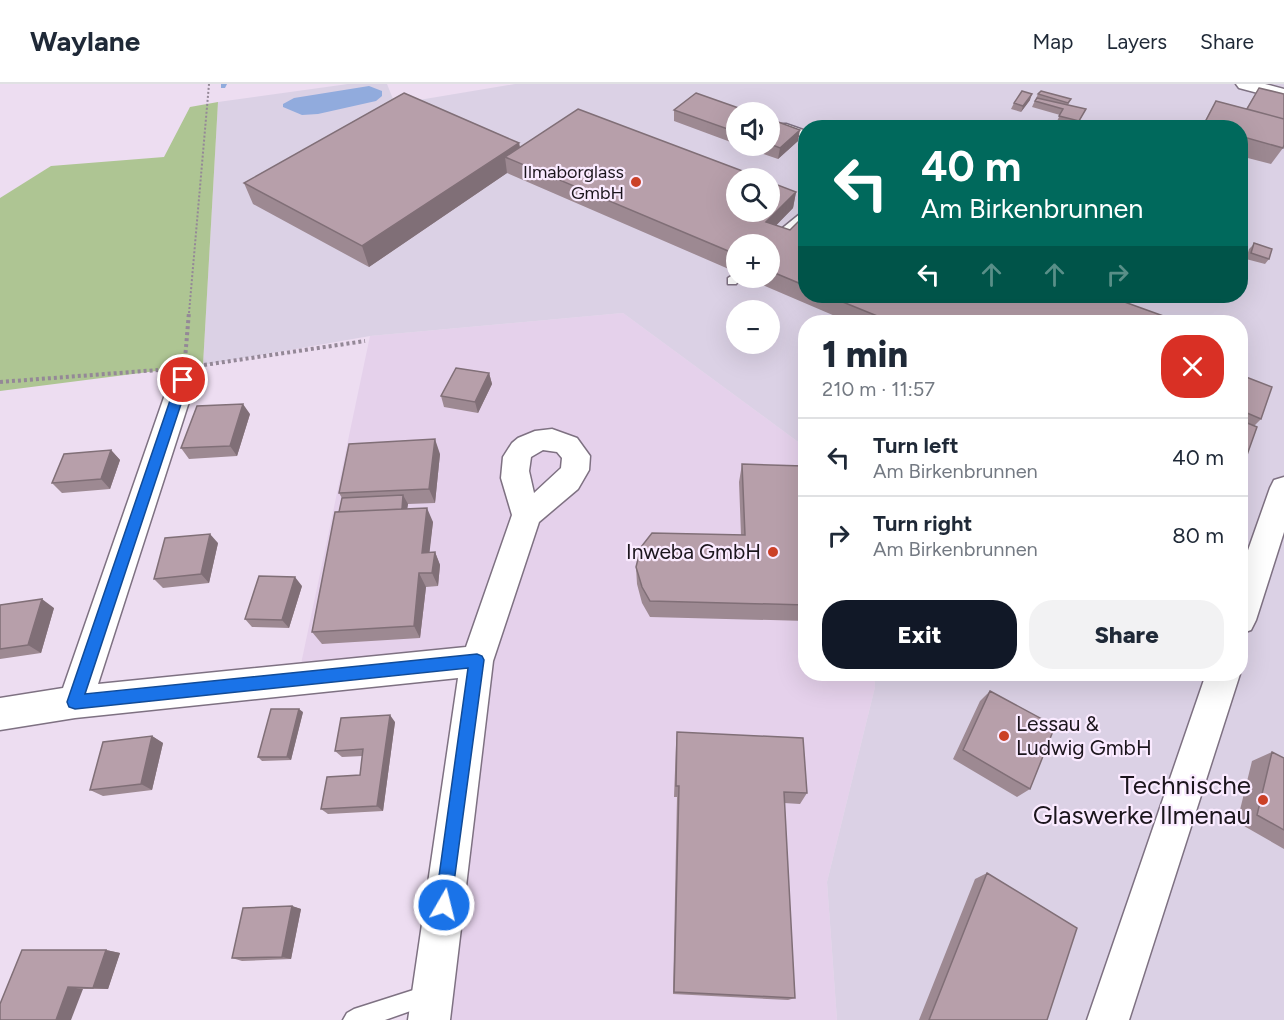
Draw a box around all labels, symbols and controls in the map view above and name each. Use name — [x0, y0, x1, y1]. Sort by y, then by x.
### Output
text: Waylane — [30, 24, 140, 58]
text: Map — [1033, 29, 1073, 54]
text: Layers — [1106, 29, 1167, 54]
text: Share — [1200, 29, 1254, 54]
map controls — [726, 102, 780, 354]
button: sound — [726, 102, 780, 156]
text: 40 m — [921, 141, 1021, 192]
icon: left — [822, 144, 900, 222]
place label: Ilmaborglass GmbH — [523, 161, 624, 204]
button: search — [726, 168, 780, 222]
marker: Ilmaborglass GmbH — [629, 175, 643, 189]
text: Am Birkenbrunnen — [921, 192, 1143, 225]
button: + — [726, 234, 780, 288]
icon: left — [912, 258, 945, 291]
icon: ahead — [975, 258, 1008, 291]
icon: ahead — [1038, 258, 1071, 291]
icon: right — [1101, 258, 1134, 291]
button: − — [726, 300, 780, 354]
text: 1 min — [822, 333, 908, 376]
button: close — [1161, 335, 1224, 398]
pin — [157, 354, 208, 405]
icon: arrive — [166, 363, 199, 396]
text: 210 m · 11:57 — [822, 377, 935, 401]
text: Turn left — [873, 432, 959, 459]
icon: left — [822, 441, 855, 474]
text: 40 m — [1172, 444, 1224, 471]
text: Am Birkenbrunnen — [873, 459, 1038, 483]
text: Turn right — [873, 510, 972, 537]
icon: right — [822, 519, 855, 552]
text: 80 m — [1172, 522, 1224, 549]
text: Am Birkenbrunnen — [873, 537, 1038, 561]
place label: Inweba GmbH — [626, 539, 761, 564]
marker: Inweba GmbH — [766, 545, 780, 559]
button: Exit — [822, 600, 1017, 669]
button: Share — [1029, 600, 1224, 669]
place label: Lessau & Ludwig GmbH — [1016, 711, 1152, 760]
marker: Lessau & Ludwig GmbH — [997, 729, 1011, 743]
place label: Technische Glaswerke Ilmenau — [1033, 769, 1251, 831]
marker: Technische Glaswerke Ilmenau — [1256, 793, 1270, 807]
position arrow — [412, 873, 476, 937]

